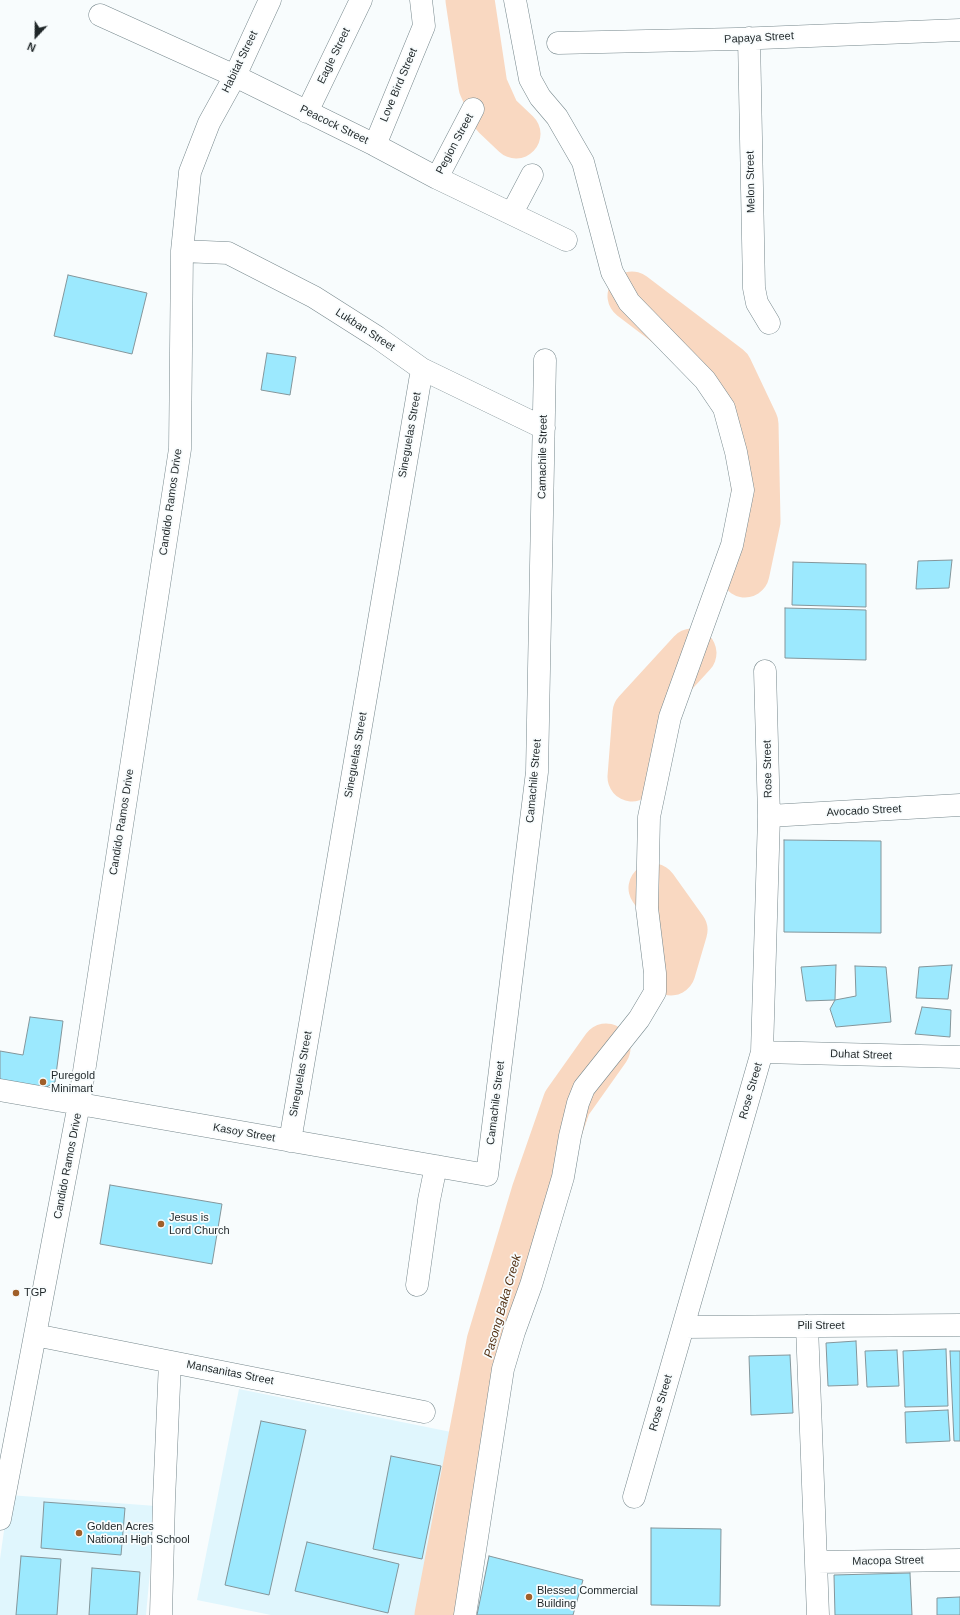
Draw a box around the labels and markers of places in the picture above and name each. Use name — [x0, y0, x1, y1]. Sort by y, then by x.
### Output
place label: Puregold Minimart — [51, 1069, 95, 1095]
marker: Puregold Minimart — [38, 1077, 48, 1087]
place label: Jesus is Lord Church — [169, 1211, 230, 1237]
marker: Jesus is Lord Church — [156, 1219, 166, 1229]
place label: TGP — [24, 1286, 47, 1300]
marker: TGP — [11, 1288, 21, 1298]
place label: Golden Acres National High School — [87, 1520, 190, 1546]
marker: Golden Acres National High School — [74, 1528, 84, 1538]
place label: Blessed Commercial Building — [537, 1584, 638, 1610]
marker: Blessed Commercial Building — [524, 1592, 534, 1602]

